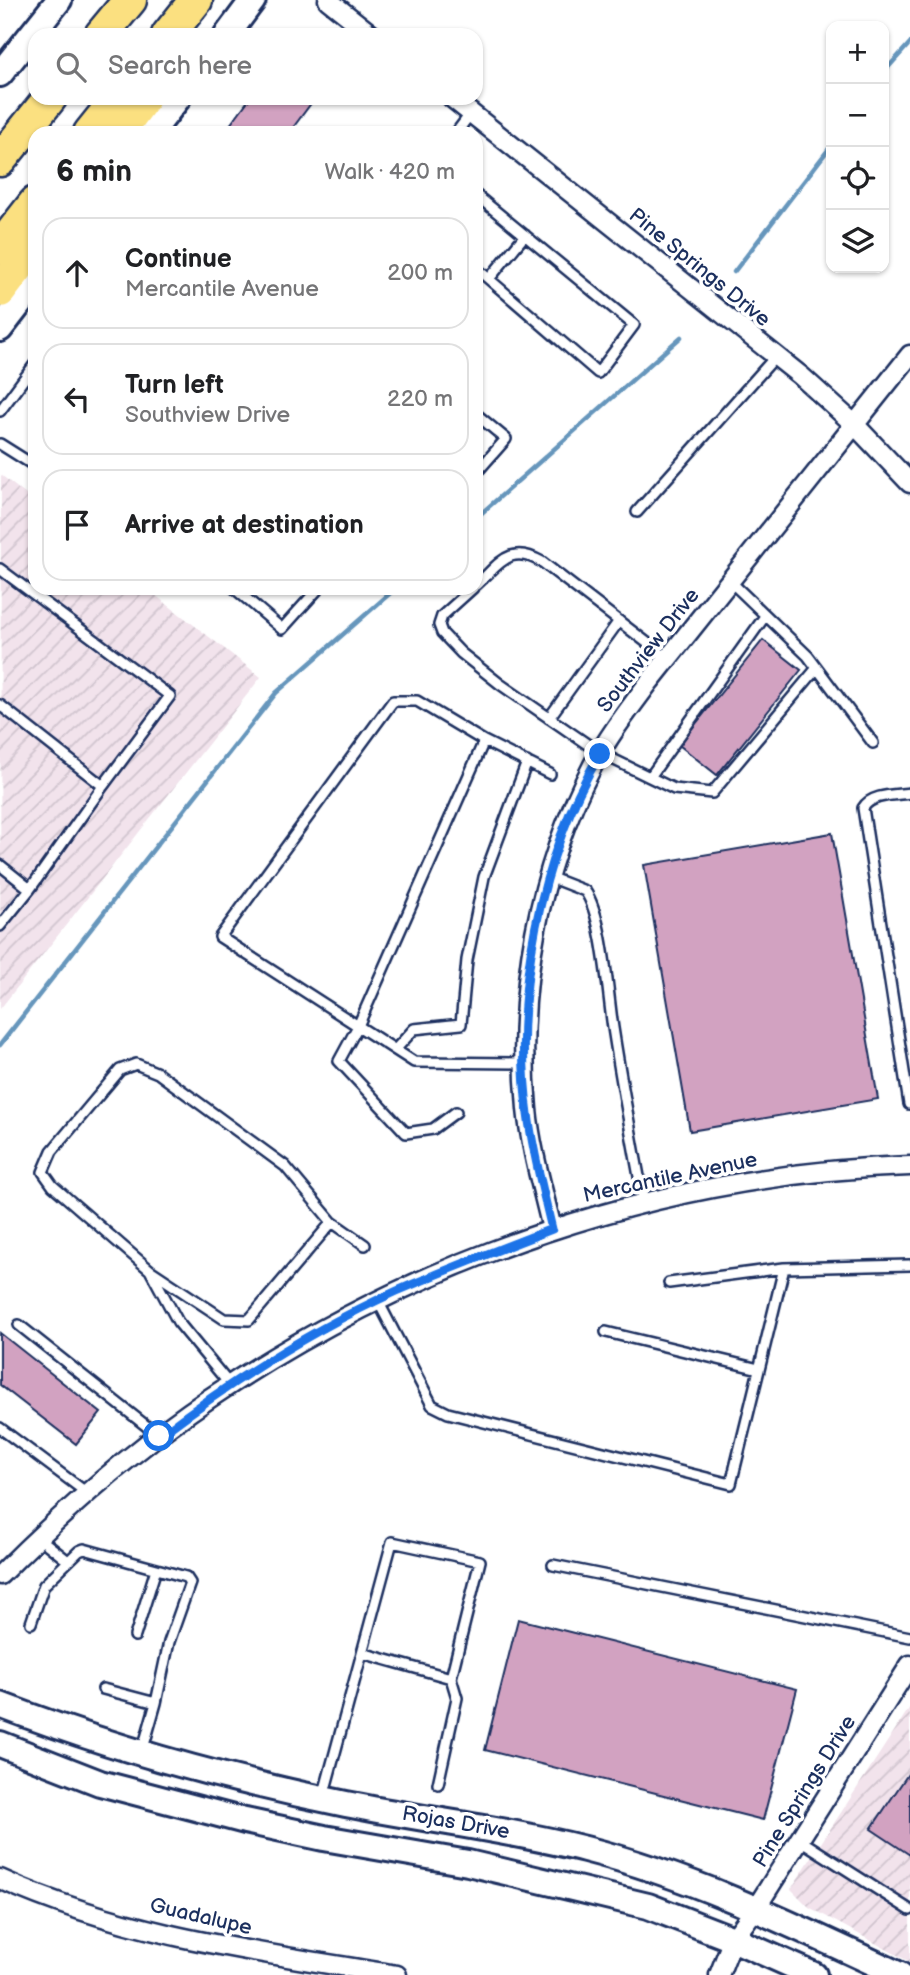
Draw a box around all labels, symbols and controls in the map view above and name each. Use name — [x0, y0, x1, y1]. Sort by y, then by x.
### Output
map controls — [826, 21, 889, 273]
button: + — [826, 21, 889, 84]
search box — [28, 28, 483, 105]
icon: search — [52, 48, 90, 86]
text: Search here — [108, 51, 252, 82]
button: − — [826, 84, 889, 147]
button: locate — [826, 147, 889, 210]
text: 6 min — [56, 154, 132, 190]
text: Walk · 420 m — [325, 158, 455, 186]
street label: Pine Springs Drive — [624, 203, 775, 332]
button: layers — [826, 210, 889, 273]
text: Continue — [125, 244, 232, 275]
icon: ahead — [58, 254, 96, 292]
text: 200 m — [387, 259, 453, 287]
text: Mercantile Avenue — [125, 275, 319, 303]
text: Turn left — [125, 370, 224, 401]
icon: left — [58, 380, 96, 418]
text: 220 m — [387, 385, 453, 413]
text: Southview Drive — [125, 401, 290, 429]
icon: arrive — [58, 506, 96, 544]
text: Arrive at destination — [125, 510, 364, 541]
street label: Southview Drive — [592, 583, 705, 717]
route end — [584, 738, 615, 769]
street label: Mercantile Avenue — [581, 1147, 759, 1208]
route start — [143, 1420, 174, 1451]
street label: Pine Springs Drive — [748, 1711, 861, 1872]
street label: Rojas Drive — [400, 1801, 512, 1844]
street label: Guadalupe — [147, 1893, 254, 1940]

